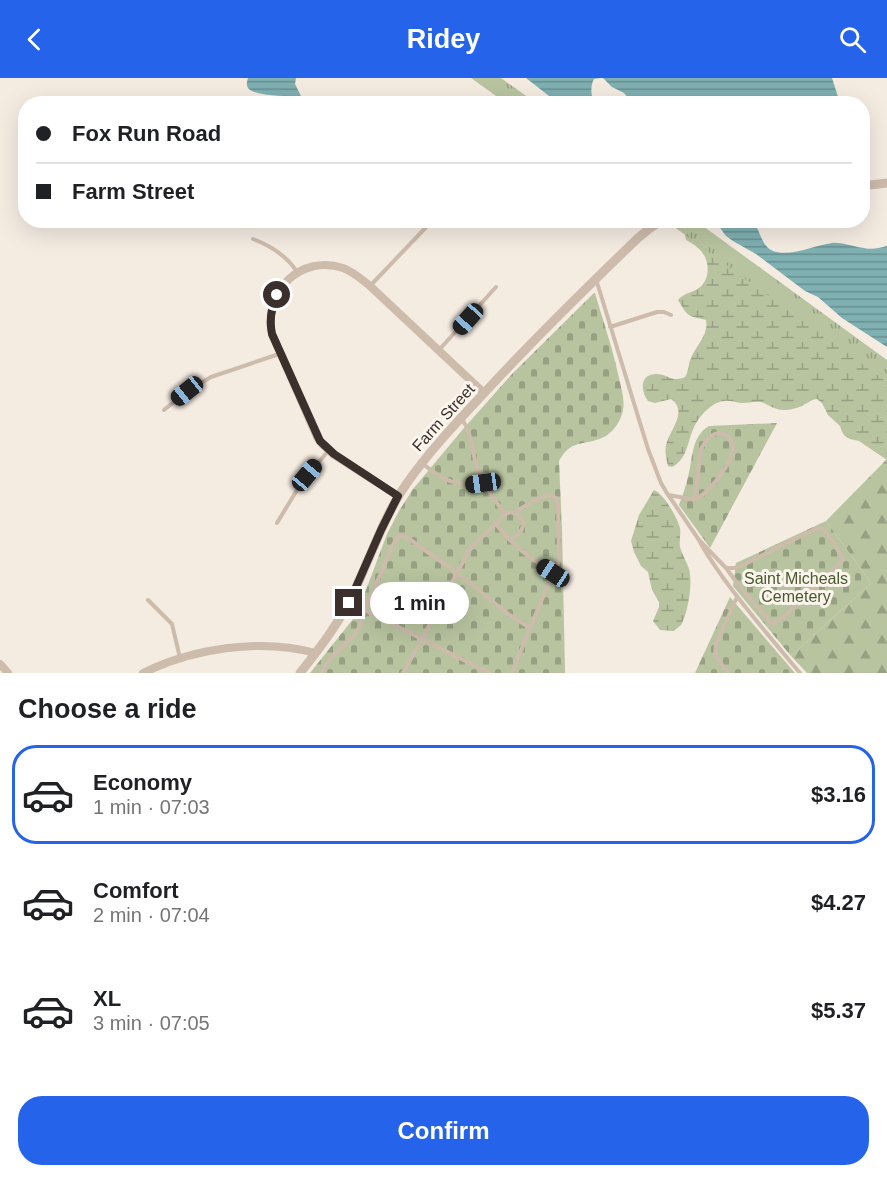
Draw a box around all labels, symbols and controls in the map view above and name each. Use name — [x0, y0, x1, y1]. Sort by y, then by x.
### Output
icon: back — [18, 23, 51, 56]
icon: search — [836, 23, 869, 56]
text: Ridey — [407, 24, 480, 54]
text: Fox Run Road — [72, 121, 221, 146]
text: Farm Street — [72, 179, 194, 204]
route start — [263, 281, 290, 308]
car — [449, 300, 487, 338]
car — [167, 373, 207, 409]
street label: Farm Street — [409, 380, 478, 454]
car — [289, 455, 325, 495]
car — [464, 472, 502, 494]
car — [533, 556, 573, 590]
park label: Saint Micheals Cemetery — [744, 570, 848, 605]
callout: 1 min — [370, 582, 469, 624]
route end — [335, 589, 362, 616]
text: 1 min — [393, 592, 446, 614]
text: Choose a ride — [18, 694, 197, 724]
icon: car — [21, 768, 75, 822]
text: Economy — [93, 770, 192, 795]
text: $3.16 — [811, 782, 866, 807]
text: 1 min · 07:03 — [93, 796, 210, 818]
icon: car — [21, 876, 75, 930]
text: Comfort — [93, 878, 179, 903]
text: $4.27 — [811, 890, 866, 915]
text: 2 min · 07:04 — [93, 904, 210, 926]
icon: car — [21, 984, 75, 1038]
text: XL — [93, 986, 121, 1011]
text: $5.37 — [811, 998, 866, 1023]
text: 3 min · 07:05 — [93, 1012, 210, 1034]
button: Confirm — [18, 1096, 869, 1165]

